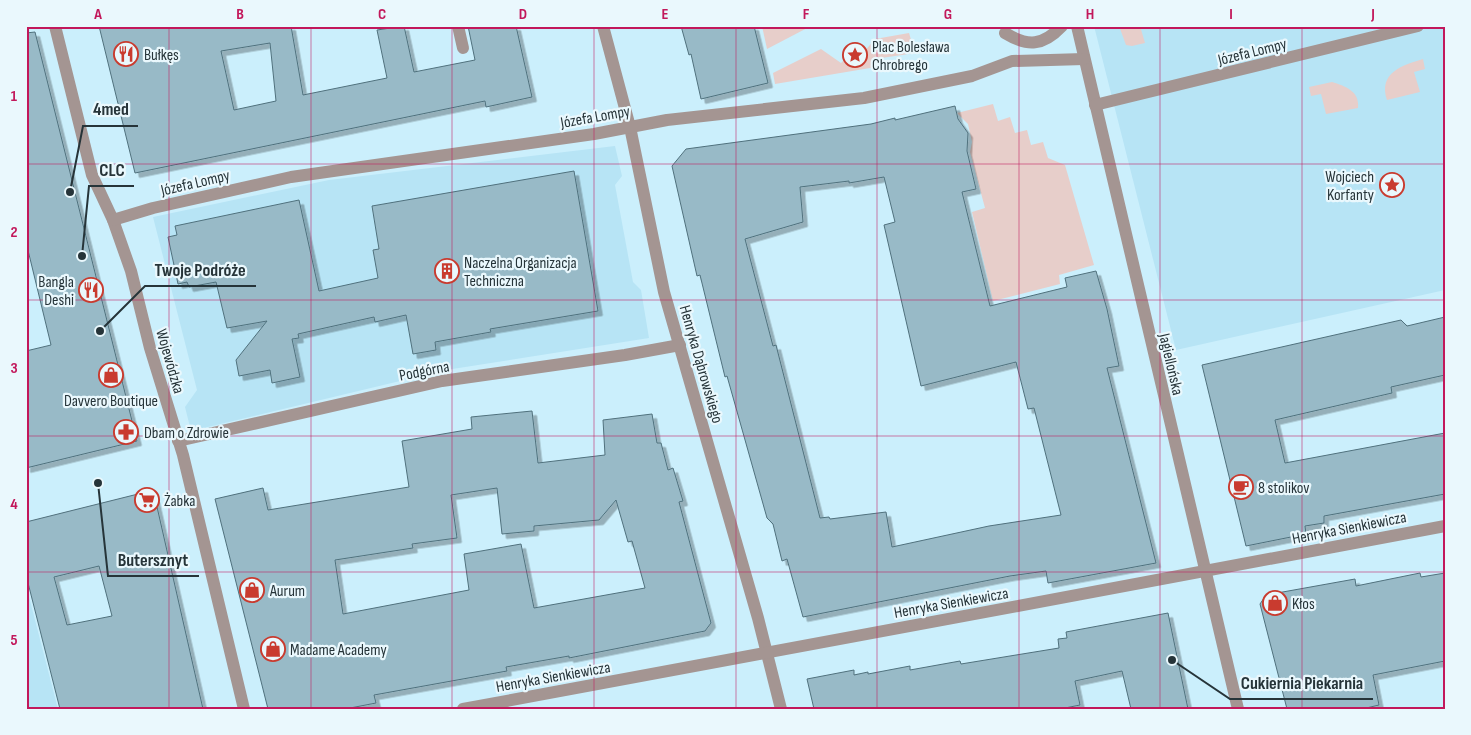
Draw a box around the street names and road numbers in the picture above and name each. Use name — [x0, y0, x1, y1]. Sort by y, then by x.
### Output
street label: Józefa Lompy — [1215, 35, 1289, 70]
street label: Józefa Lompy — [558, 102, 631, 133]
street label: Józefa Lompy — [158, 166, 232, 201]
street label: Henryka Dąbrowskiego — [675, 303, 726, 426]
street label: Wojewódzka — [151, 327, 188, 396]
street label: Jagiellońska — [1154, 331, 1187, 397]
street label: Podgórna — [398, 357, 451, 386]
street label: Henryka Sienkiewicza — [1291, 508, 1408, 549]
street label: Henryka Sienkiewicza — [893, 584, 1010, 623]
street label: Henryka Sienkiewicza — [495, 658, 612, 697]

